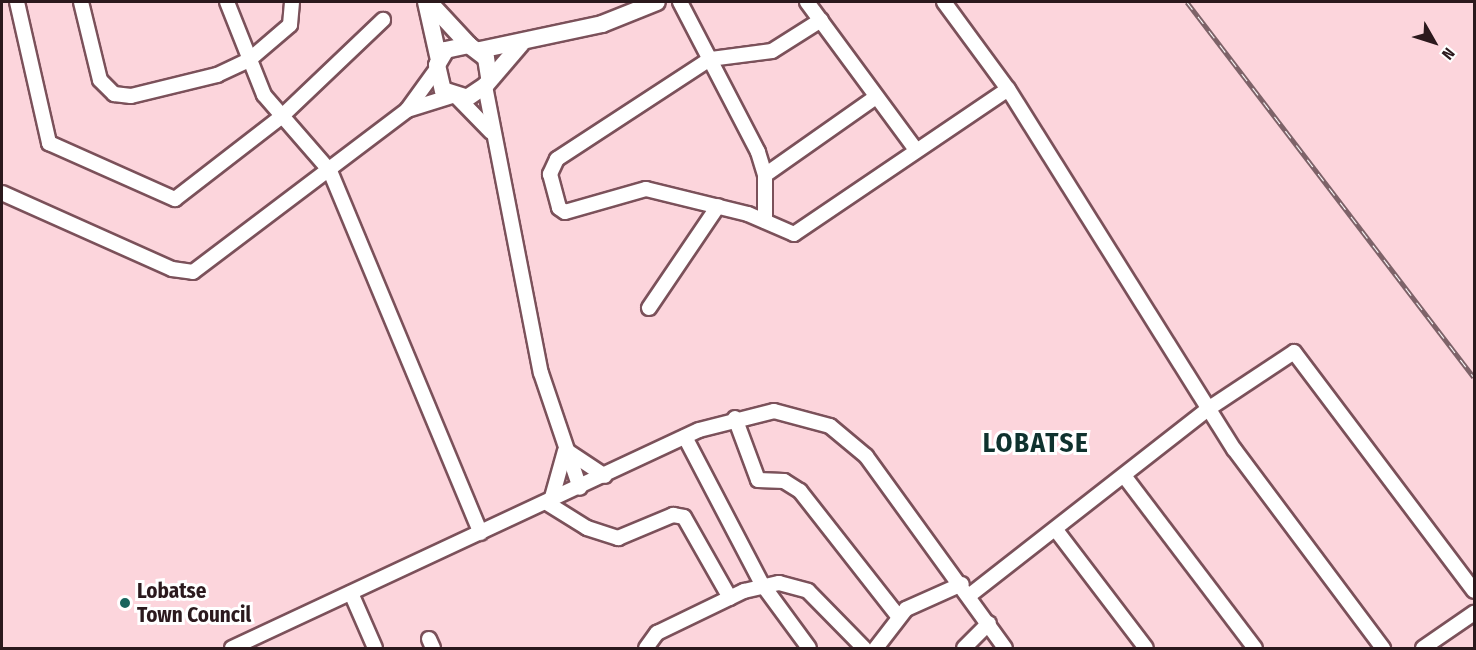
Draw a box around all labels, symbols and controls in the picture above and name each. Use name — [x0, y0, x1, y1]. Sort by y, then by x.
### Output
north arrow — [1404, 12, 1464, 72]
text: N — [1438, 44, 1459, 63]
district label: LOBATSE — [983, 428, 1089, 460]
place label: Lobatse Town Council — [137, 578, 251, 628]
marker: Lobatse Town Council — [118, 596, 132, 610]

